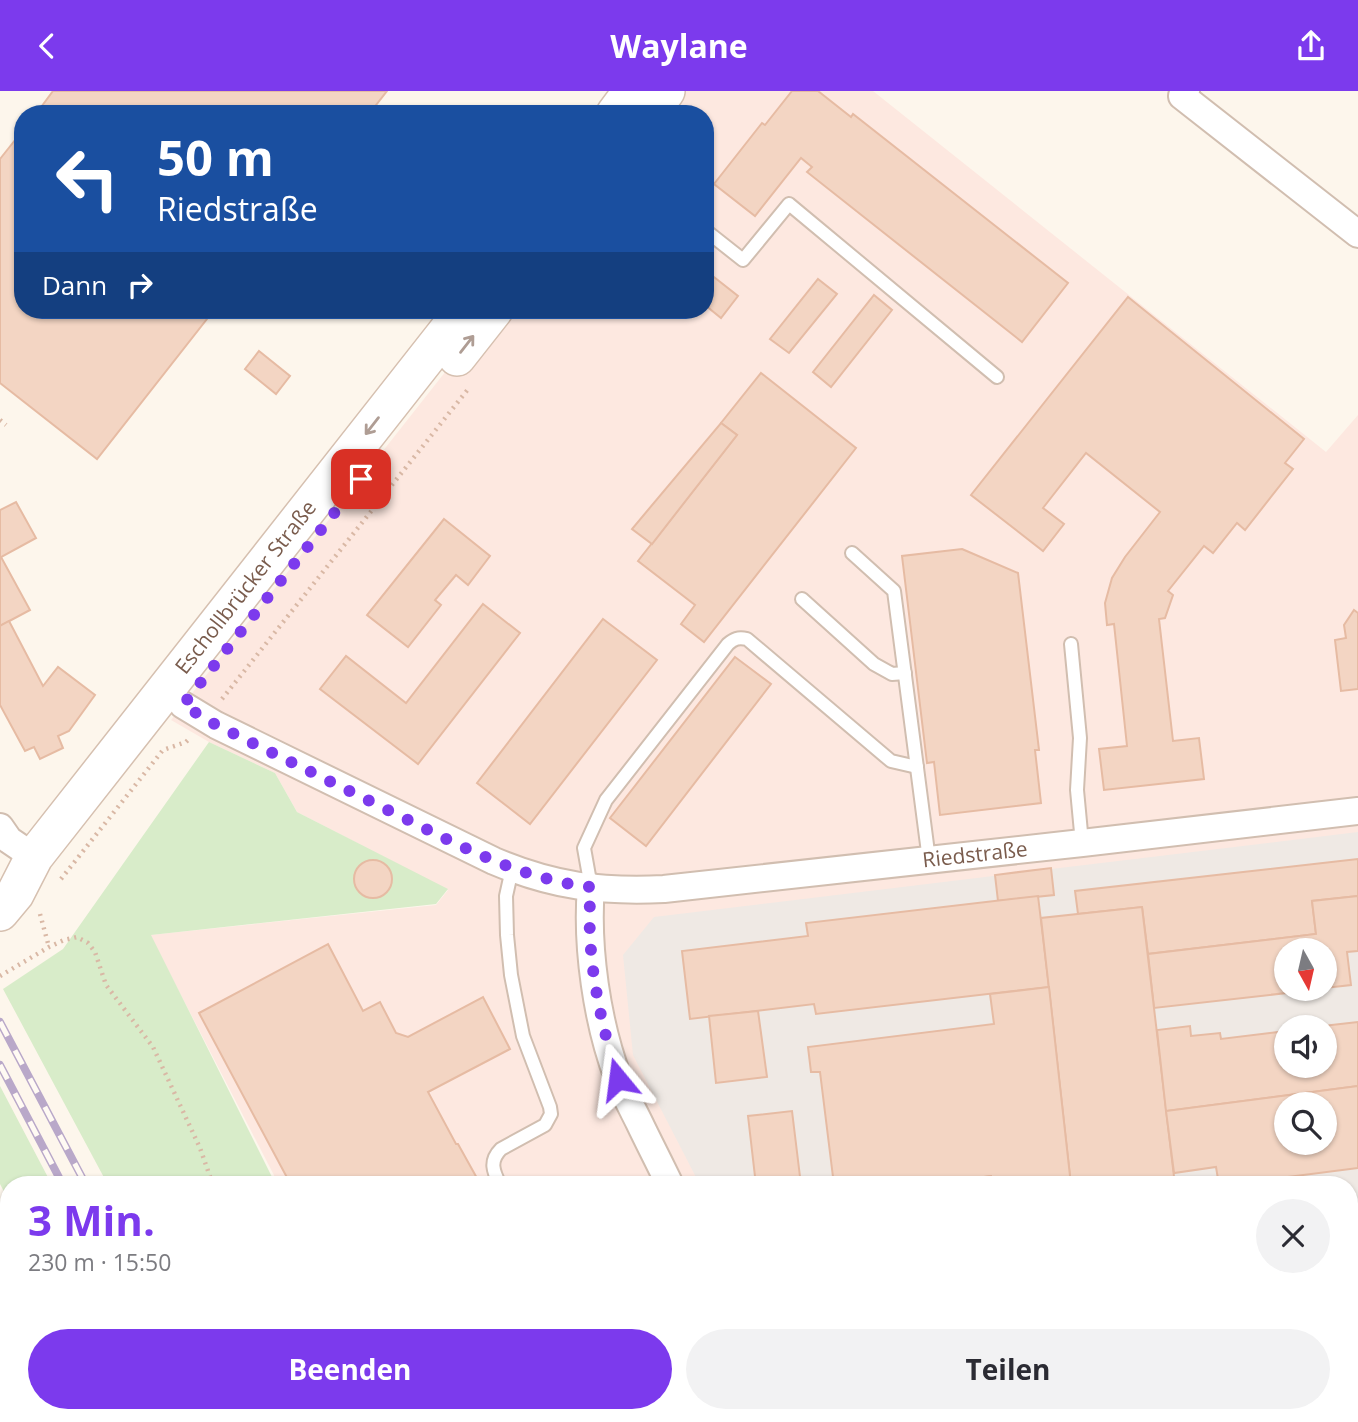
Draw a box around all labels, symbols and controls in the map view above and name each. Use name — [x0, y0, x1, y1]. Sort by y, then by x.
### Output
text: Waylane — [610, 24, 748, 67]
icon: back — [28, 27, 66, 65]
icon: share — [1292, 27, 1330, 65]
text: 50 m — [157, 124, 274, 190]
icon: left — [42, 133, 133, 224]
text: Riedstraße — [157, 187, 318, 230]
icon: right — [121, 266, 159, 304]
text: Dann — [42, 267, 107, 303]
one-way arrow — [460, 335, 475, 353]
one-way arrow — [364, 417, 379, 435]
pin — [331, 449, 391, 509]
icon: arrive — [342, 460, 380, 498]
street label: Eschollbrücker Straße — [168, 494, 322, 679]
street label: Riedstraße — [921, 834, 1029, 873]
north arrow — [1274, 938, 1337, 1001]
map controls — [1274, 938, 1337, 1155]
button: sound — [1274, 1015, 1337, 1078]
position arrow — [581, 1042, 655, 1116]
button: search — [1274, 1092, 1337, 1155]
text: 3 Min. — [28, 1191, 155, 1248]
button: close — [1256, 1199, 1330, 1273]
text: 230 m · 15:50 — [28, 1246, 171, 1278]
button: Beenden — [28, 1329, 672, 1409]
button: Teilen — [686, 1329, 1330, 1409]

